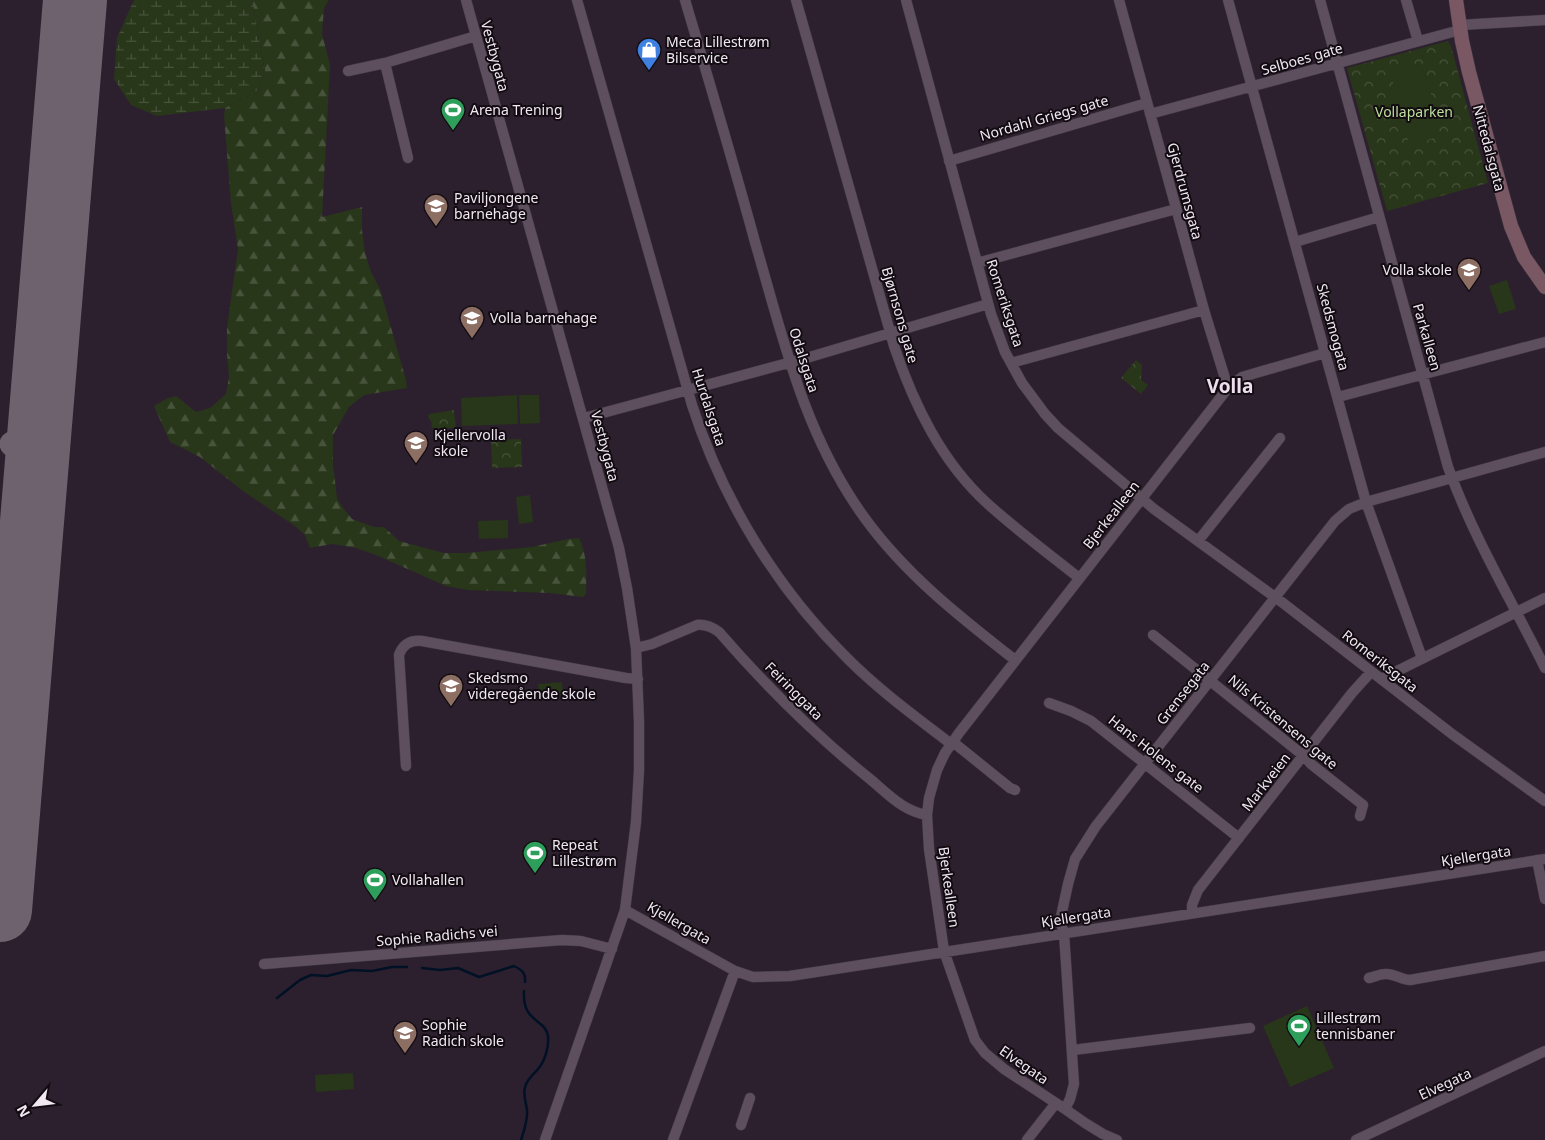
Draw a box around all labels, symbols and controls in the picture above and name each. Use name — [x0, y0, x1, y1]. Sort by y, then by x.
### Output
street label: Vestbygata — [477, 18, 514, 93]
place label: Meca Lillestrøm Bilservice — [666, 32, 770, 67]
shop icon: Meca Lillestrøm Bilservice — [636, 37, 662, 71]
street label: Selboes gate — [1259, 38, 1345, 79]
street label: Nordahl Griegs gate — [977, 90, 1110, 145]
sports icon: Arena Trening — [440, 97, 466, 131]
place label: Arena Trening — [470, 100, 563, 119]
park label: Vollaparken — [1375, 102, 1453, 121]
street label: Nittedalsgata — [1469, 103, 1510, 193]
street label: Gjerdrumsgata — [1163, 140, 1208, 241]
place label: Paviljongene barnehage — [454, 188, 539, 223]
school or university icon: Paviljongene barnehage — [423, 193, 449, 227]
street label: Romeriksgata — [982, 257, 1029, 349]
school or university icon: Volla skole — [1456, 257, 1482, 291]
place label: Volla skole — [1383, 260, 1452, 279]
street label: Bjørnsons gate — [878, 265, 923, 365]
street label: Skedsmogata — [1313, 281, 1354, 372]
street label: Parkalleen — [1409, 301, 1446, 373]
school or university icon: Volla barnehage — [459, 305, 485, 339]
place label: Volla barnehage — [490, 308, 597, 327]
street label: Odalsgata — [785, 325, 824, 395]
street label: Hurdalsgata — [688, 366, 731, 448]
district label: Volla — [1207, 373, 1253, 399]
street label: Vestbygata — [587, 408, 624, 483]
place label: Kjellervolla skole — [434, 425, 506, 460]
school or university icon: Kjellervolla skole — [403, 430, 429, 464]
street label: Bjerkealleen — [1078, 477, 1143, 553]
street label: Romeriksgata — [1339, 625, 1422, 696]
street label: Feiringgata — [761, 657, 828, 724]
street label: Grensegata — [1152, 657, 1214, 729]
place label: Skedsmo videregående skole — [468, 668, 596, 703]
street label: Nils Kristensens gate — [1225, 670, 1342, 773]
school or university icon: Skedsmo videregående skole — [438, 673, 464, 707]
street label: Hans Holens gate — [1105, 710, 1208, 797]
street label: Markveien — [1237, 749, 1294, 815]
place label: Repeat Lillestrøm — [552, 835, 617, 870]
sports icon: Repeat Lillestrøm — [522, 840, 548, 874]
street label: Kjellergata — [1440, 841, 1512, 870]
street label: Bjerkealleen — [934, 845, 965, 929]
sports icon: Vollahallen — [362, 867, 388, 901]
place label: Vollahallen — [392, 870, 464, 889]
street label: Kjellergata — [644, 897, 714, 948]
street label: Kjellergata — [1040, 902, 1112, 931]
street label: Sophie Radichs vei — [376, 921, 498, 950]
place label: Lillestrøm tennisbaner — [1316, 1008, 1396, 1043]
sports icon: Lillestrøm tennisbaner — [1286, 1013, 1312, 1047]
place label: Sophie Radich skole — [422, 1015, 504, 1050]
school or university icon: Sophie Radich skole — [392, 1020, 418, 1054]
street label: Elvegata — [996, 1041, 1053, 1088]
street label: Elvegata — [1415, 1063, 1474, 1104]
north arrow — [10, 1080, 60, 1130]
text: N — [12, 1102, 34, 1121]

